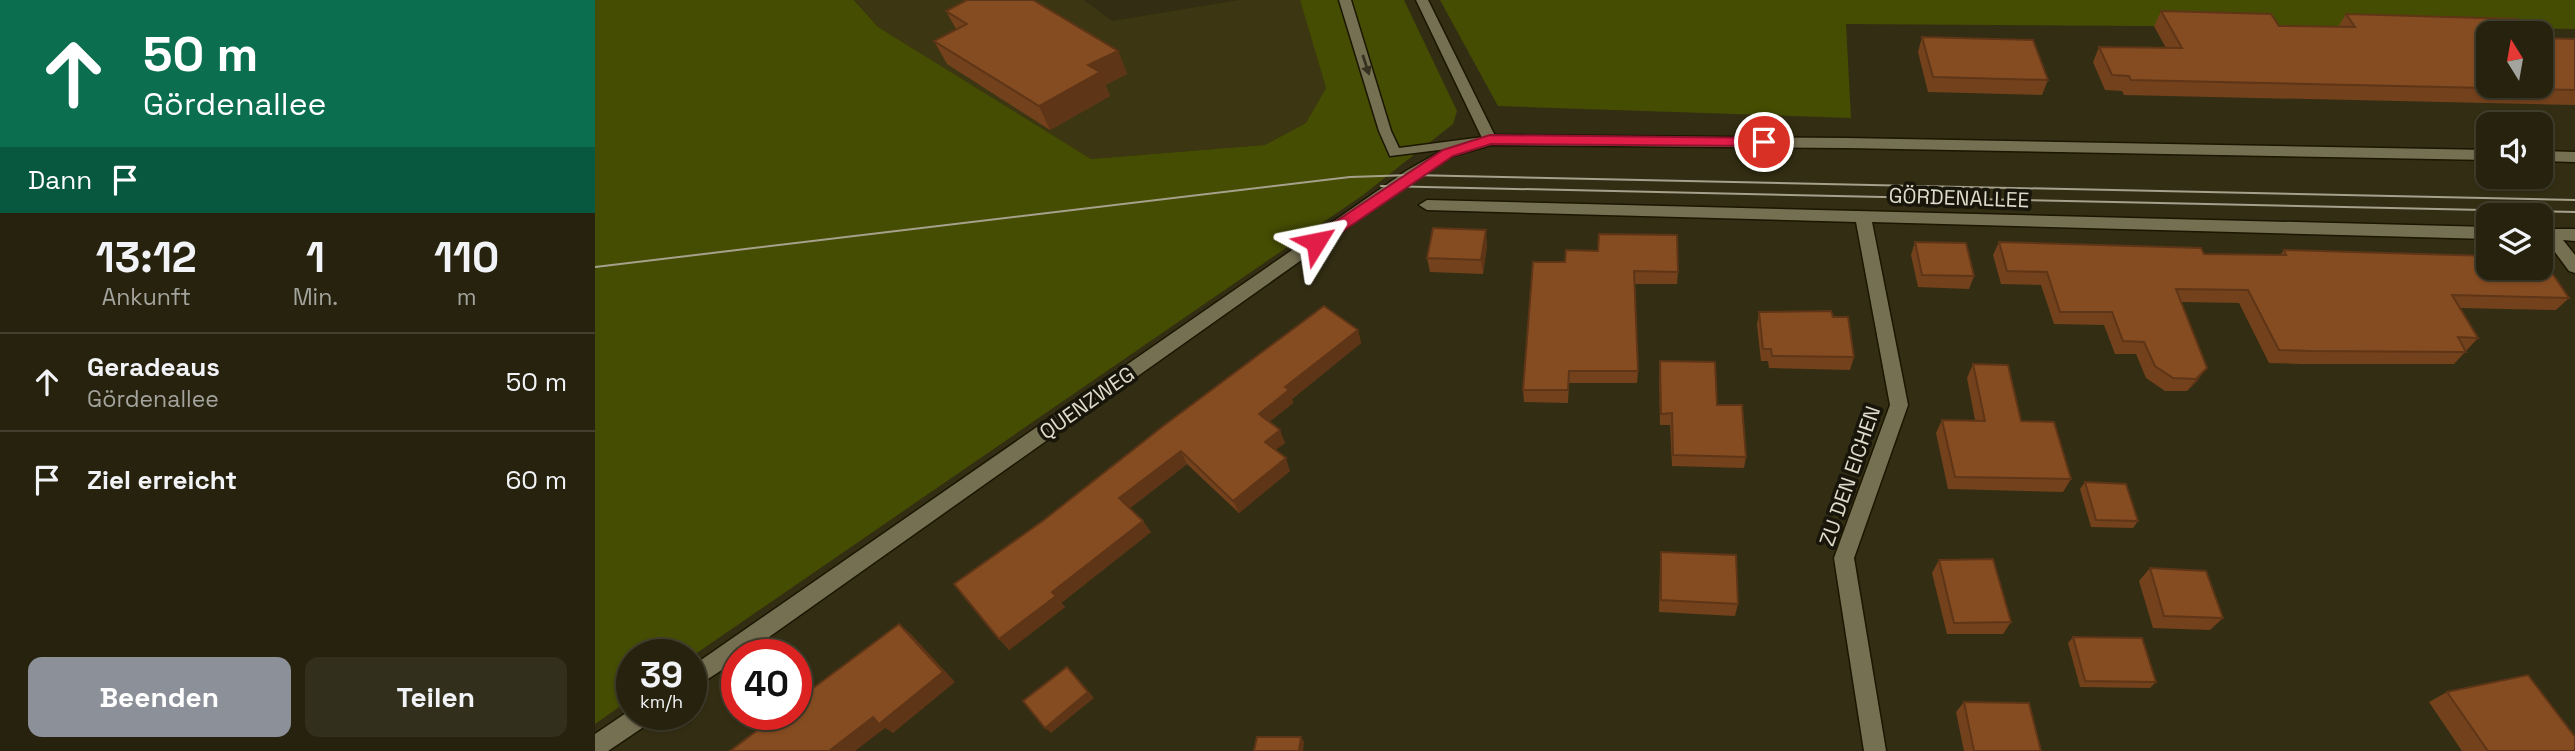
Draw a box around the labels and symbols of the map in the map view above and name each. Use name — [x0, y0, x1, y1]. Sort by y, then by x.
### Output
north arrow — [2476, 21, 2553, 98]
one-way arrow — [1361, 55, 1372, 76]
pin — [1734, 112, 1794, 172]
street label: GÖRDENALLEE — [1888, 182, 2030, 213]
position arrow — [1279, 205, 1353, 279]
street label: QUENZWEG — [1034, 360, 1140, 445]
street label: ZU DEN EICHEN — [1813, 402, 1886, 550]
speed limit sign: 40 — [721, 639, 812, 730]

